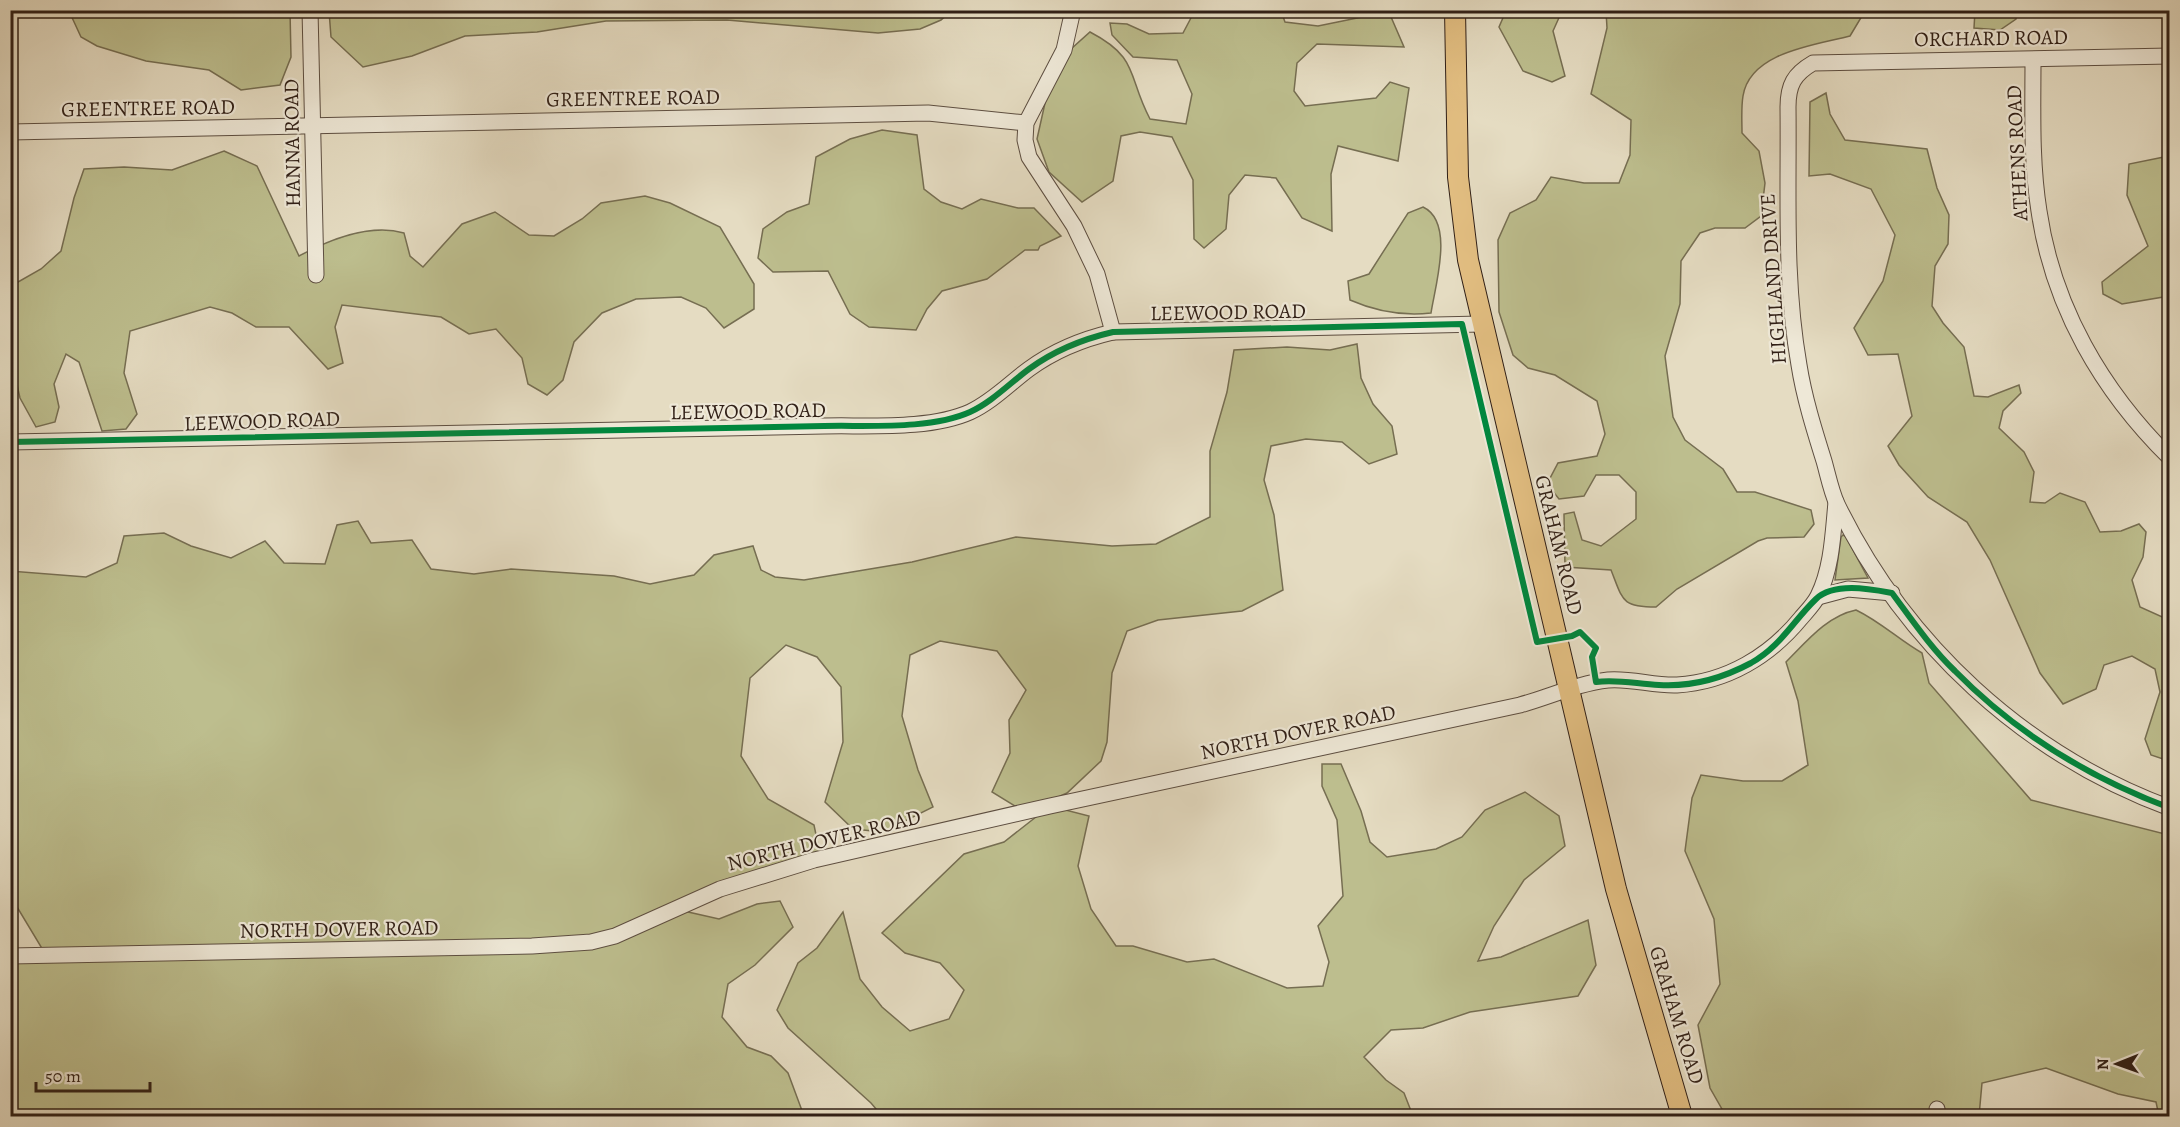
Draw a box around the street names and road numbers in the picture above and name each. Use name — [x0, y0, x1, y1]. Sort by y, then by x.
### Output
street label: ORCHARD ROAD — [1914, 23, 2068, 53]
street label: HANNA ROAD — [277, 79, 307, 207]
street label: GREENTREE ROAD — [546, 82, 720, 114]
street label: ATHENS ROAD — [1999, 84, 2035, 223]
street label: GREENTREE ROAD — [61, 92, 235, 124]
street label: HIGHLAND DRIVE — [1753, 193, 1793, 365]
street label: LEEWOOD ROAD — [1150, 297, 1306, 327]
street label: LEEWOOD ROAD — [670, 396, 826, 426]
street label: LEEWOOD ROAD — [184, 404, 340, 438]
street label: GRAHAM ROAD — [1528, 472, 1590, 618]
street label: NORTH DOVER ROAD — [1198, 698, 1398, 766]
street label: NORTH DOVER ROAD — [724, 802, 924, 878]
street label: NORTH DOVER ROAD — [239, 913, 439, 945]
street label: GRAHAM ROAD — [1643, 943, 1711, 1087]

